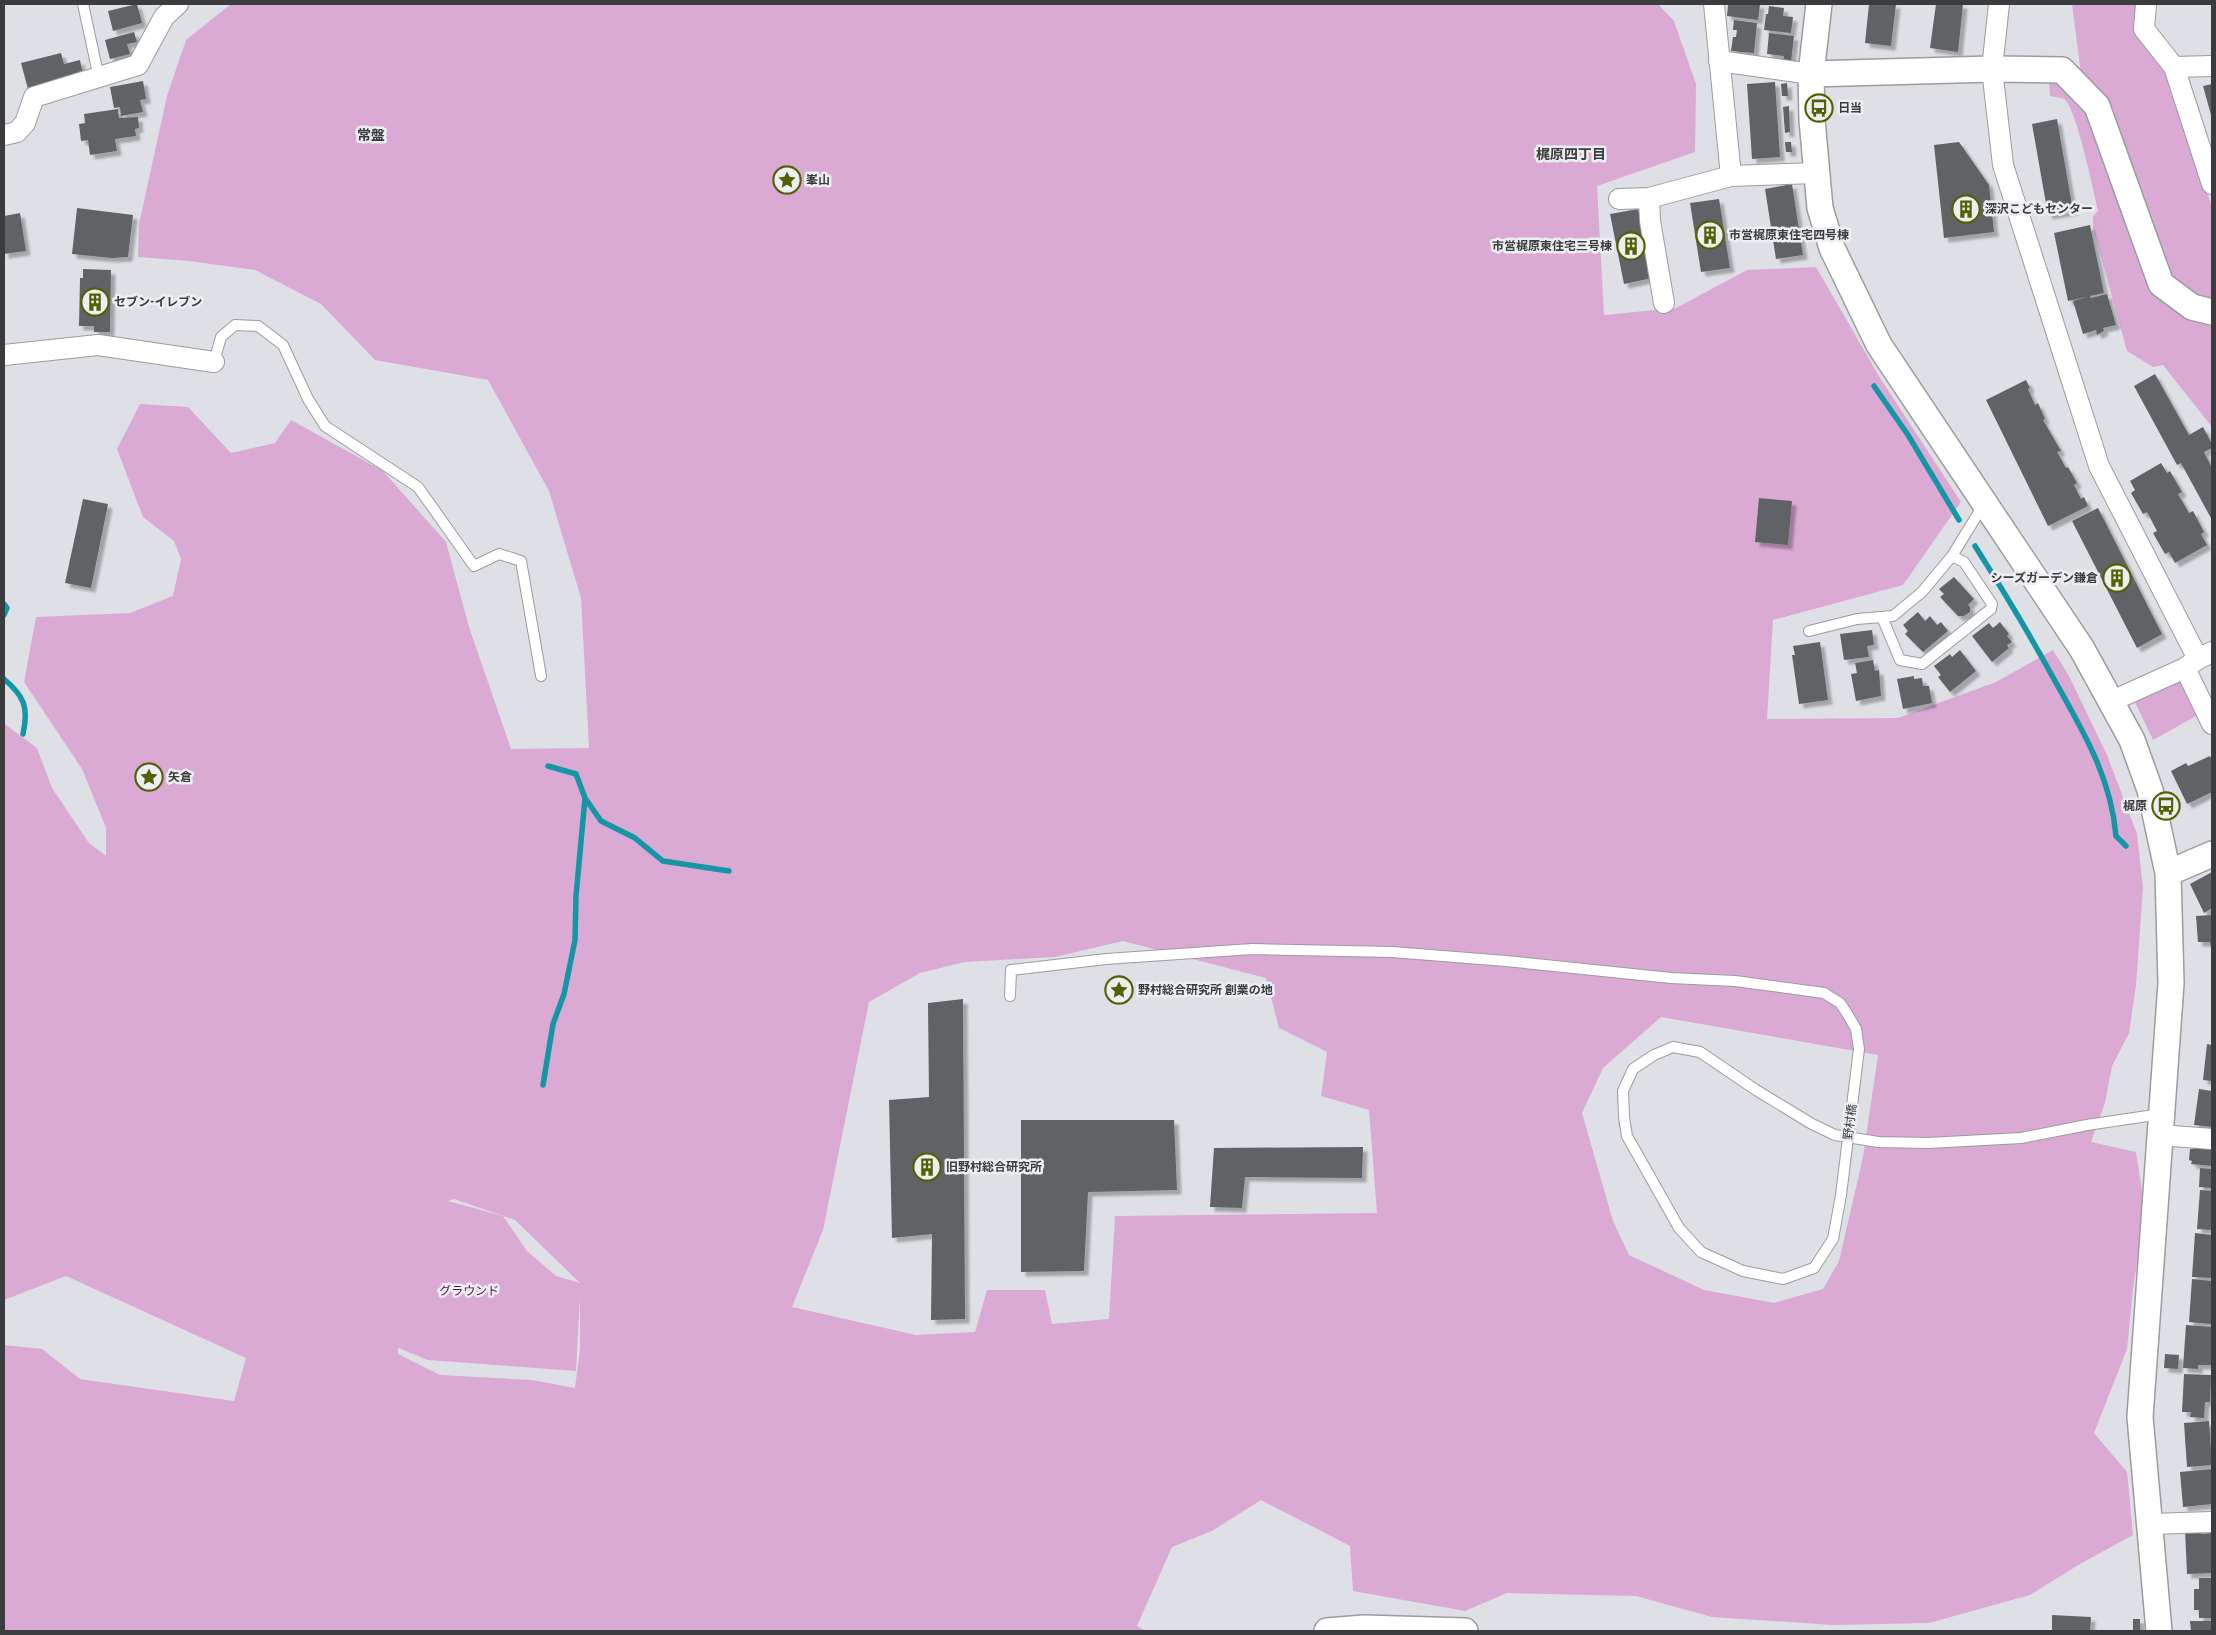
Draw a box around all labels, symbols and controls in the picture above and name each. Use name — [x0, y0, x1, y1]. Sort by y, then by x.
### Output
bus stop icon: 日当 — [1804, 93, 1834, 123]
place label: 日当 — [1838, 101, 1862, 115]
district label: 常盤 — [357, 127, 385, 143]
district label: 梶原四丁目 — [1536, 146, 1606, 162]
place icon: 峯山 — [772, 165, 802, 195]
place label: 峯山 — [806, 173, 830, 187]
building icon: 深沢こどもセンター — [1951, 194, 1981, 224]
place label: 深沢こどもセンター — [1985, 202, 2093, 216]
building icon: 市営梶原東住宅四号棟 — [1695, 220, 1725, 250]
place label: 市営梶原東住宅四号棟 — [1729, 228, 1849, 242]
building icon: 市営梶原東住宅三号棟 — [1616, 231, 1646, 261]
place label: 市営梶原東住宅三号棟 — [1492, 239, 1612, 253]
building icon: セブン-イレブン — [80, 287, 110, 317]
place label: セブン-イレブン — [114, 295, 202, 309]
building icon: シーズガーデン鎌倉 — [2102, 563, 2132, 593]
place label: シーズガーデン鎌倉 — [1991, 571, 2098, 585]
place icon: 矢倉 — [134, 762, 164, 792]
place label: 矢倉 — [168, 770, 192, 784]
bus stop icon: 梶原 — [2151, 791, 2181, 821]
place label: 梶原 — [2123, 799, 2147, 813]
place icon: 野村総合研究所 創業の地 — [1104, 975, 1134, 1005]
place label: 野村総合研究所 創業の地 — [1138, 983, 1273, 997]
street label: 野村橋 — [1841, 1103, 1859, 1141]
building icon: 旧野村総合研究所 — [912, 1152, 942, 1182]
place label: 旧野村総合研究所 — [946, 1160, 1042, 1174]
park label: グラウンド — [439, 1284, 499, 1298]

